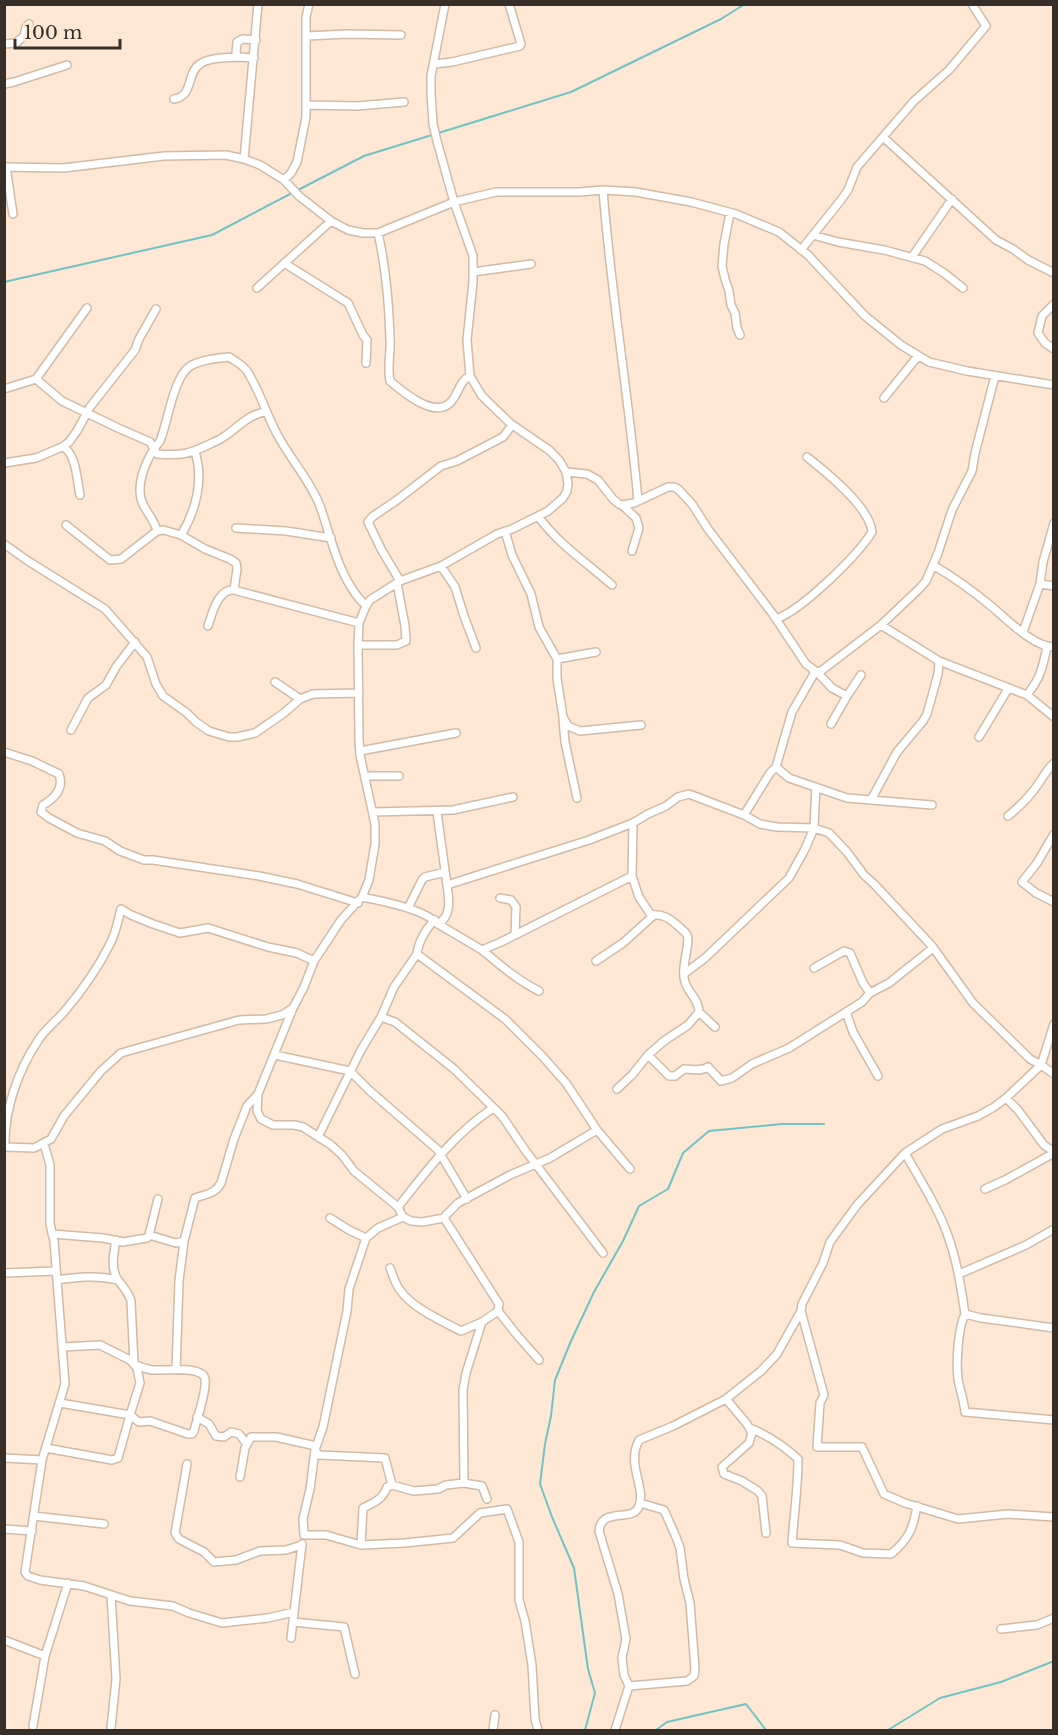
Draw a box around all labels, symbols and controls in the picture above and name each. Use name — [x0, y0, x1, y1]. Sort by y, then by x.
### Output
scale bar — [15, 12, 120, 50]
text: 100 m — [24, 22, 82, 44]

